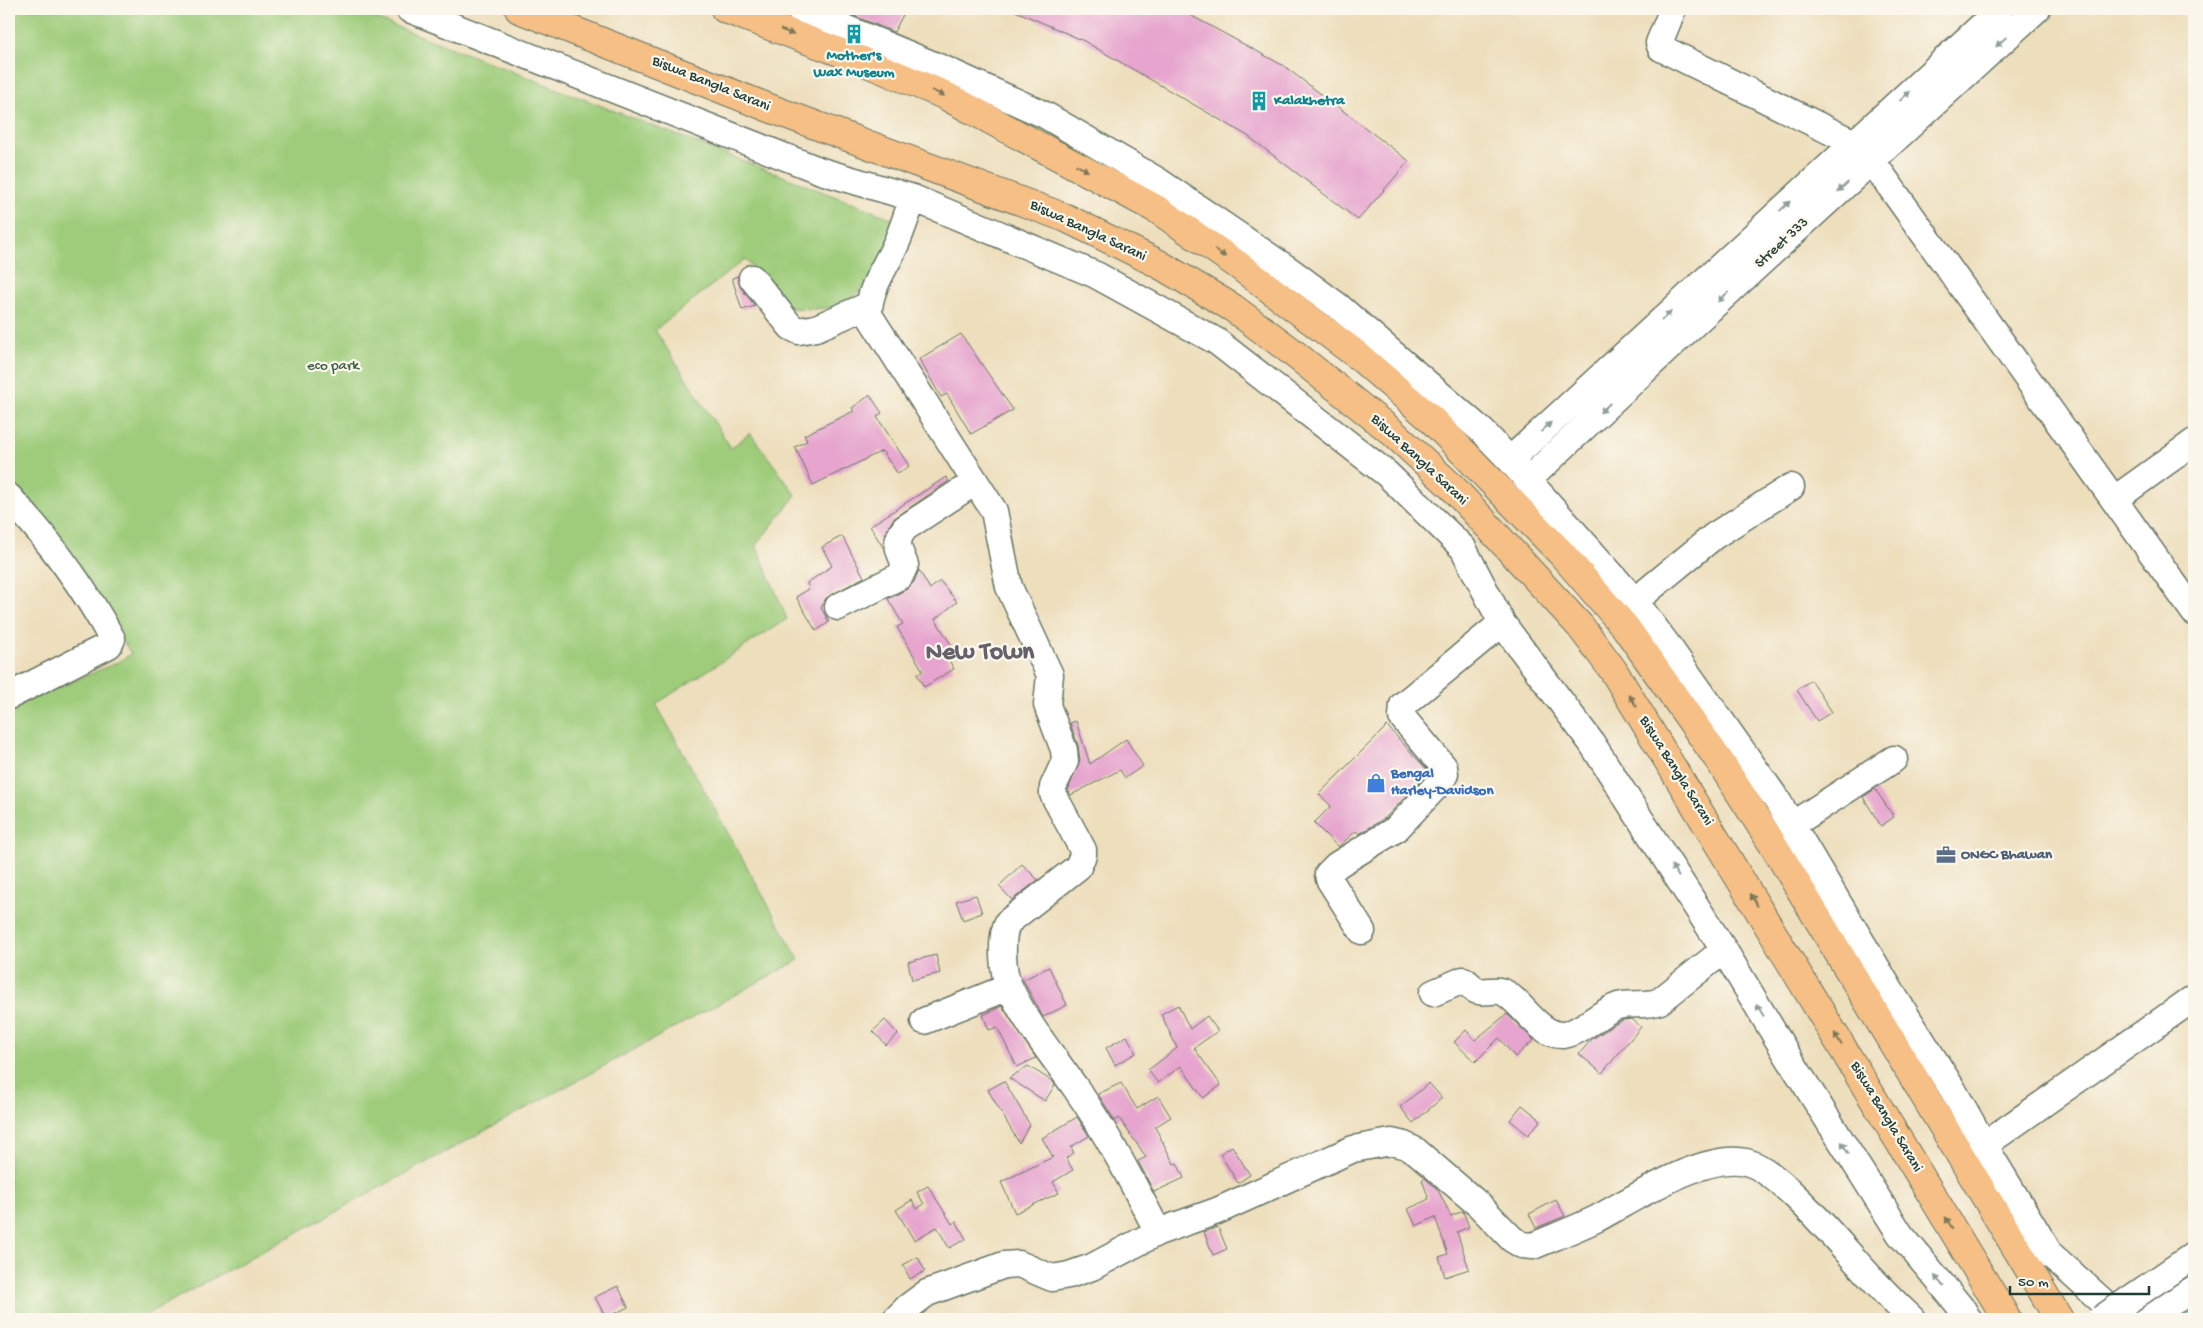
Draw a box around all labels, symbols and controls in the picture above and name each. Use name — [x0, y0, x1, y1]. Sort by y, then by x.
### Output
building icon: Mother's Wax Museum — [843, 23, 865, 45]
one-way arrow — [780, 28, 795, 36]
one-way arrow — [1996, 36, 2008, 48]
place label: Mother's Wax Museum — [813, 47, 895, 82]
street label: Biswa Bangla Sarani — [648, 52, 773, 116]
one-way arrow — [931, 89, 945, 97]
building icon: Kalakhetra — [1248, 90, 1270, 112]
one-way arrow — [1898, 90, 1910, 102]
place label: Kalakhetra — [1273, 92, 1345, 110]
one-way arrow — [1075, 163, 1089, 172]
one-way arrow — [1838, 181, 1850, 193]
street label: Biswa Bangla Sarani — [1026, 196, 1149, 266]
one-way arrow — [1779, 200, 1791, 212]
street label: Street 333 — [1751, 213, 1813, 272]
one-way arrow — [1213, 248, 1227, 258]
one-way arrow — [1718, 291, 1730, 303]
one-way arrow — [1659, 310, 1671, 322]
park label: eco park — [307, 357, 360, 375]
one-way arrow — [1599, 402, 1611, 414]
street label: Biswa Bangla Sarani — [1366, 410, 1471, 510]
one-way arrow — [1540, 421, 1552, 433]
district label: New Town — [926, 639, 1035, 668]
one-way arrow — [1628, 695, 1637, 708]
street label: Biswa Bangla Sarani — [1634, 712, 1717, 829]
place label: Bengal Harley-Davidson — [1390, 765, 1494, 800]
shop icon: Bengal Harley-Davidson — [1365, 772, 1387, 794]
office icon: ONGC Bhawan — [1935, 844, 1957, 866]
place label: ONGC Bhawan — [1961, 846, 2053, 864]
one-way arrow — [1670, 865, 1679, 878]
one-way arrow — [1750, 893, 1759, 906]
one-way arrow — [1755, 1003, 1764, 1016]
one-way arrow — [1834, 1032, 1843, 1045]
street label: Biswa Bangla Sarani — [1845, 1057, 1926, 1176]
one-way arrow — [1840, 1142, 1849, 1155]
one-way arrow — [1945, 1216, 1954, 1229]
scale bar — [2010, 1263, 2149, 1295]
one-way arrow — [1933, 1274, 1944, 1287]
text: 50 m — [2018, 1274, 2049, 1292]

